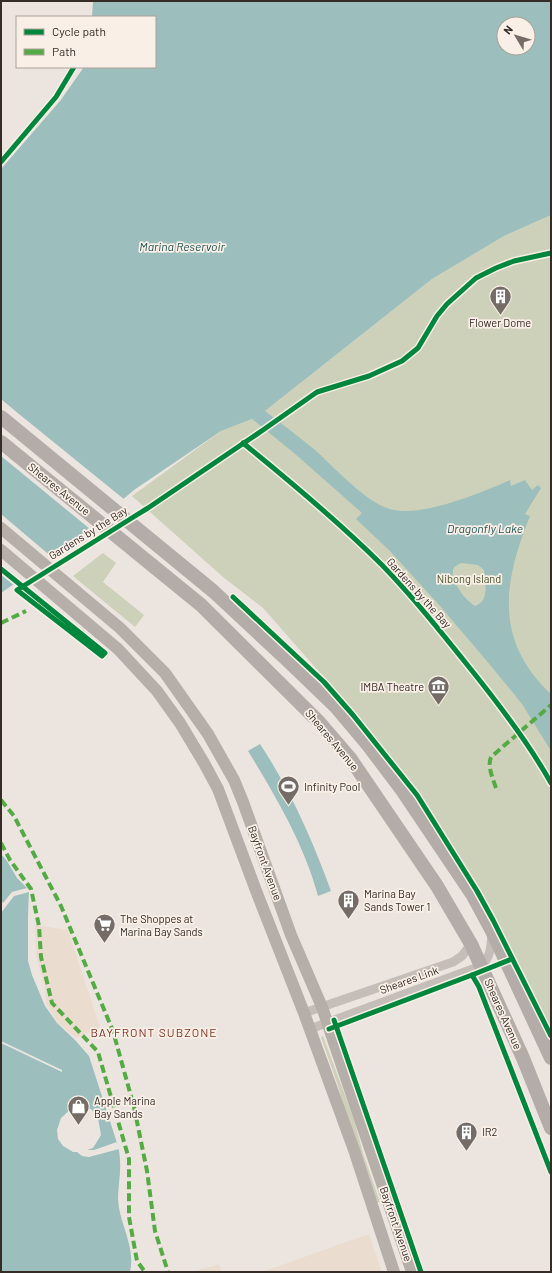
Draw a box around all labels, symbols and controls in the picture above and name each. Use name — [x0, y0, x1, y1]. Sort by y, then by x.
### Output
legend — [16, 16, 156, 68]
north arrow — [496, 16, 536, 56]
text: N — [500, 23, 515, 36]
text: Cycle path — [52, 24, 106, 38]
text: Path — [52, 44, 76, 58]
water label: Marina Reservoir — [139, 239, 225, 253]
building icon: Flower Dome — [487, 284, 513, 317]
place label: Flower Dome — [469, 316, 531, 329]
street label: Sheares Avenue — [26, 460, 93, 518]
street label: Gardens by the Bay — [46, 503, 129, 562]
water label: Dragonfly Lake — [447, 521, 523, 535]
street label: Gardens by the Bay — [384, 555, 454, 630]
park label: Nibong Island — [437, 572, 501, 585]
museum icon: IMBA Theatre — [426, 674, 452, 707]
place label: IMBA Theatre — [360, 680, 424, 693]
street label: Sheares Avenue — [303, 706, 362, 773]
sports icon: Infinity Pool — [276, 774, 302, 807]
place label: Infinity Pool — [304, 780, 360, 793]
street label: Bayfront Avenue — [246, 824, 285, 902]
building icon: Marina Bay Sands Tower 1 — [336, 887, 362, 920]
place label: Marina Bay Sands Tower 1 — [364, 887, 430, 913]
supermarket icon: The Shoppes at Marina Bay Sands — [91, 912, 117, 945]
place label: The Shoppes at Marina Bay Sands — [120, 912, 203, 938]
street label: Sheares Link — [378, 963, 440, 996]
street label: Sheares Avenue — [482, 976, 525, 1051]
district label: BAYFRONT SUBZONE — [91, 1025, 217, 1039]
shop icon: Apple Marina Bay Sands — [66, 1094, 92, 1127]
place label: Apple Marina Bay Sands — [94, 1094, 155, 1120]
building icon: IR2 — [453, 1119, 479, 1152]
place label: IR2 — [482, 1125, 498, 1138]
street label: Bayfront Avenue — [378, 1185, 415, 1263]

